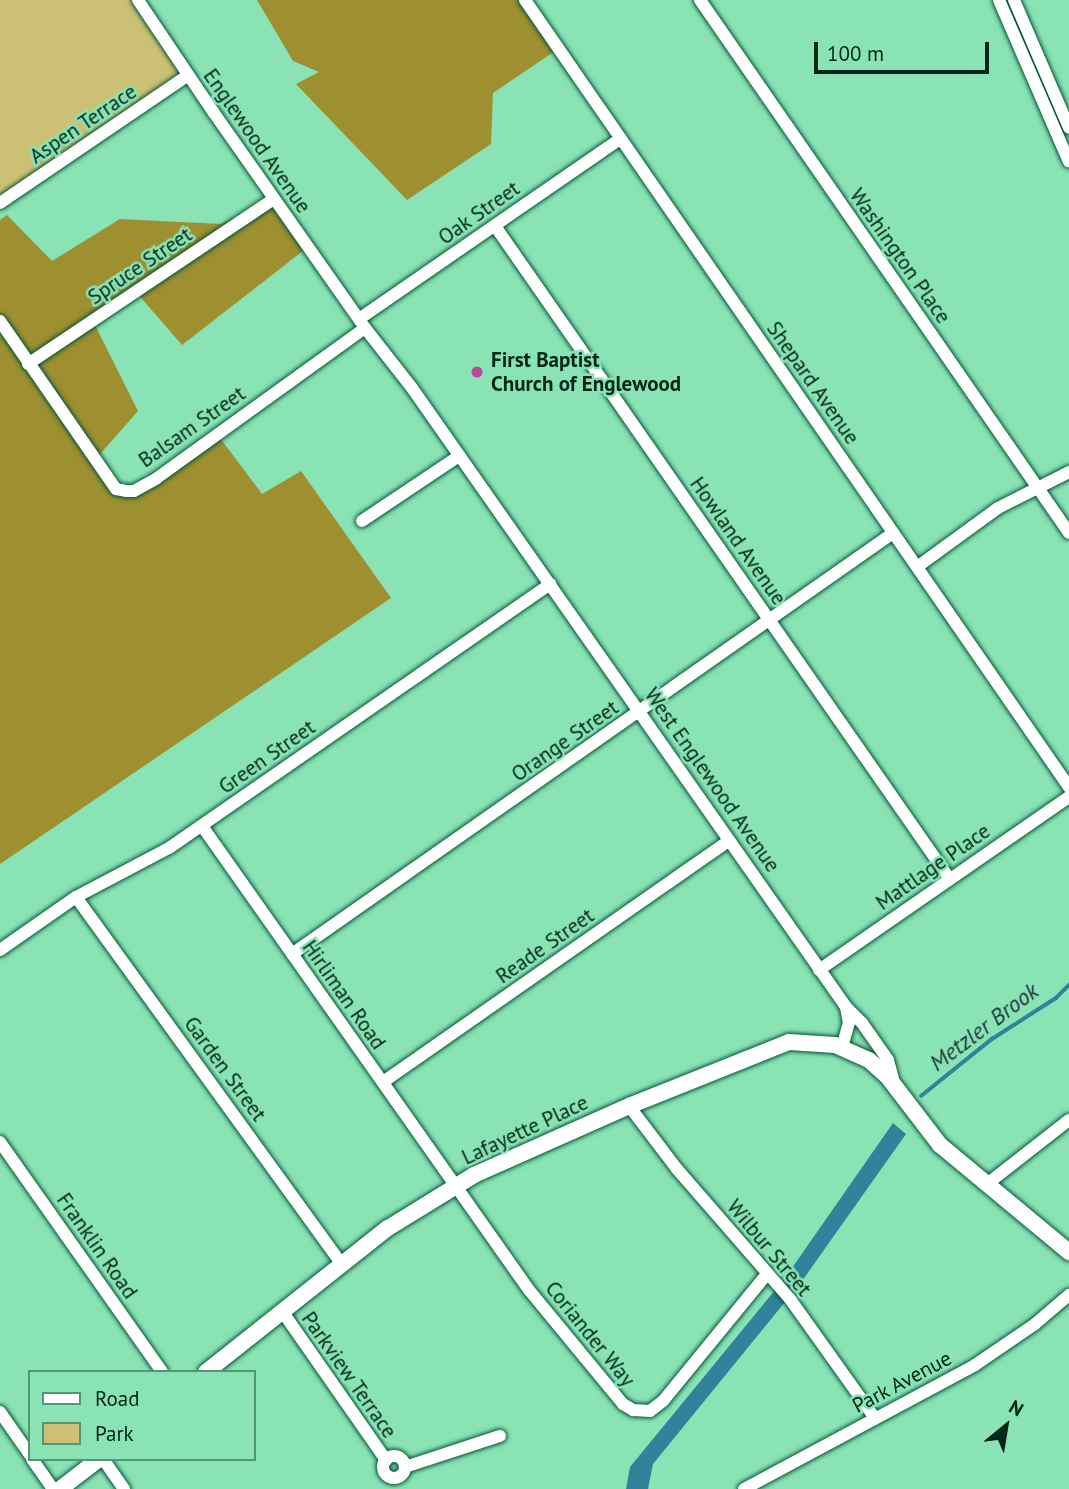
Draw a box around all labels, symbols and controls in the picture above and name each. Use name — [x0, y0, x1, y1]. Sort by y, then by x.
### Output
scale bar — [817, 28, 992, 72]
text: 100 m — [827, 40, 884, 67]
street label: Englewood Avenue — [198, 64, 316, 218]
street label: Aspen Terrace — [24, 79, 142, 169]
street label: Oak Street — [433, 176, 525, 250]
street label: Washington Place — [844, 184, 956, 328]
street label: Spruce Street — [83, 222, 197, 310]
street label: Shepard Avenue — [761, 317, 865, 449]
place label: First Baptist Church of Englewood — [491, 347, 681, 397]
marker: First Baptist Church of Englewood — [469, 364, 485, 380]
street label: Balsam Street — [134, 381, 250, 473]
street label: Howland Avenue — [684, 472, 792, 610]
street label: West Englewood Avenue — [639, 683, 785, 877]
street label: Orange Street — [507, 695, 623, 787]
street label: Green Street — [214, 715, 320, 799]
street label: Mattlage Place — [871, 818, 995, 916]
street label: Reade Street — [491, 903, 599, 989]
street label: Hirliman Road — [297, 935, 391, 1055]
water label: Metzler Brook — [924, 977, 1044, 1077]
street label: Garden Street — [179, 1012, 271, 1126]
street label: Lafayette Place — [458, 1090, 592, 1170]
street label: Franklin Road — [51, 1188, 143, 1304]
street label: Wilbur Street — [721, 1195, 817, 1301]
street label: Coriander Way — [540, 1276, 640, 1392]
street label: Parkview Terrace — [296, 1306, 402, 1444]
street label: Park Avenue — [848, 1345, 956, 1419]
legend — [28, 1370, 256, 1461]
text: Road — [95, 1385, 139, 1412]
north arrow — [971, 1391, 1041, 1461]
text: N — [1005, 1394, 1028, 1421]
text: Park — [95, 1420, 134, 1447]

